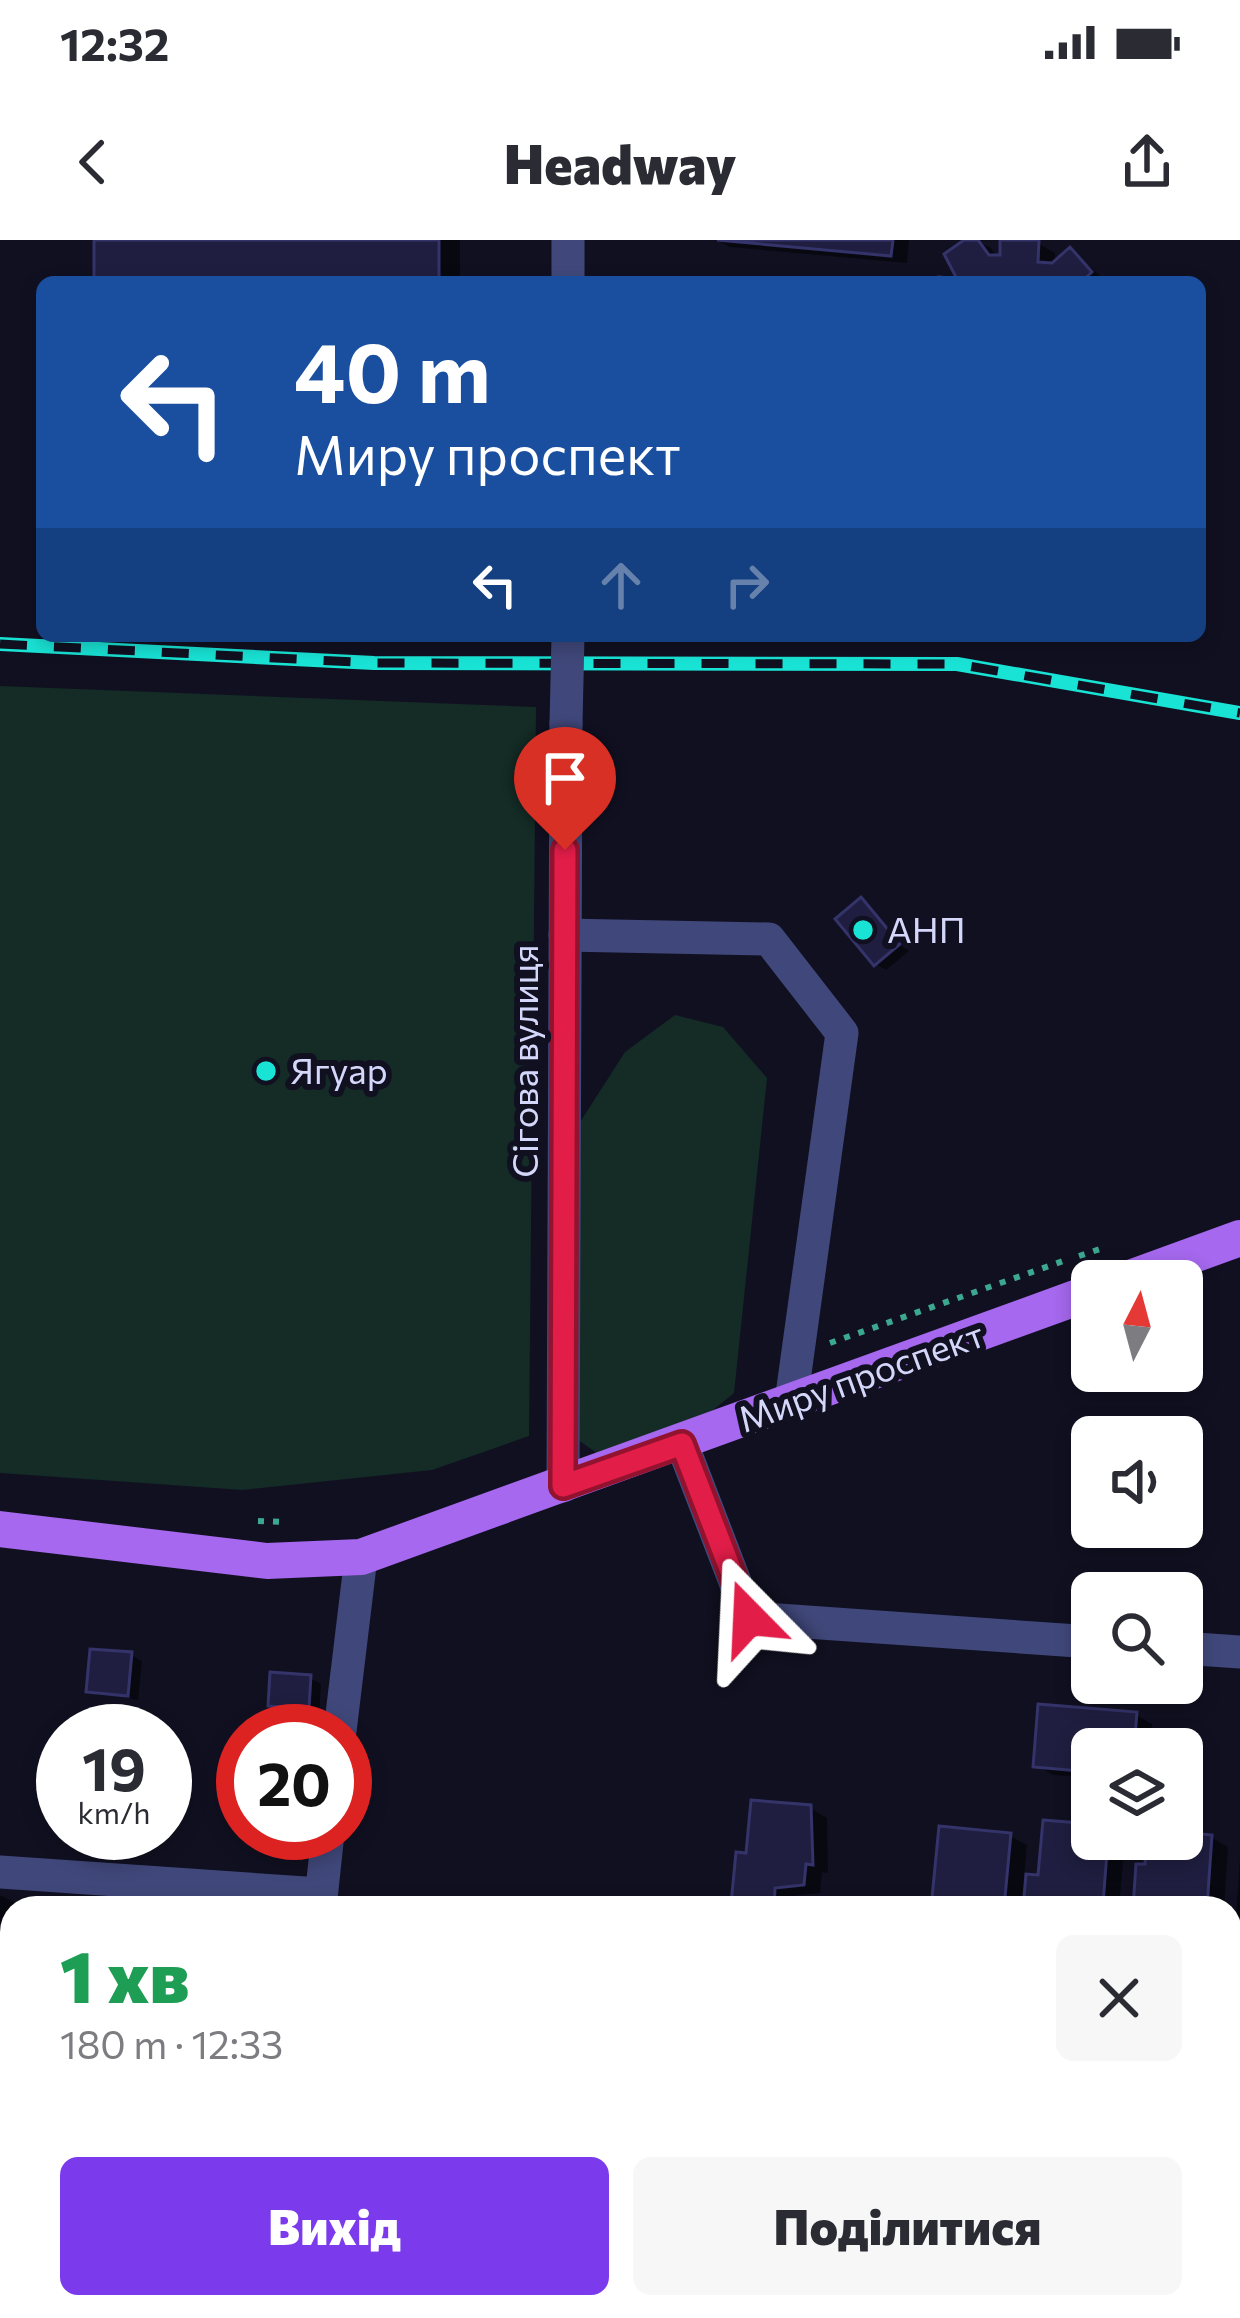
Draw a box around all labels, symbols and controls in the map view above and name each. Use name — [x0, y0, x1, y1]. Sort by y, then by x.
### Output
text: 12:32 — [60, 15, 169, 70]
icon: back — [60, 129, 126, 195]
text: Headway — [504, 129, 736, 195]
icon: share — [1114, 129, 1180, 195]
text: 40 m — [294, 318, 491, 420]
icon: left — [96, 324, 252, 480]
text: Миру проспект — [294, 420, 681, 486]
icon: left — [462, 552, 528, 618]
icon: ahead — [588, 552, 654, 618]
icon: right — [714, 552, 780, 618]
pin — [514, 727, 616, 850]
icon: arrive — [532, 745, 598, 811]
place label: АНП — [887, 906, 966, 950]
marker: АНП — [850, 917, 876, 943]
street label: Сігова вулиця — [501, 944, 545, 1178]
place label: Ягуар — [290, 1047, 388, 1091]
marker: Ягуар — [253, 1058, 279, 1084]
north arrow — [1071, 1260, 1203, 1392]
map controls — [1071, 1260, 1203, 1860]
street label: Миру проспект — [732, 1310, 989, 1440]
button: sound — [1071, 1416, 1203, 1548]
position arrow — [686, 1555, 812, 1681]
button: search — [1071, 1572, 1203, 1704]
speed limit sign: 20 — [216, 1704, 372, 1860]
button: layers — [1071, 1728, 1203, 1860]
text: 19 — [82, 1730, 146, 1803]
text: km/h — [78, 1793, 150, 1830]
text: 1 хв — [60, 1930, 190, 2018]
button: close — [1056, 1935, 1182, 2061]
text: 180 m · 12:33 — [60, 2019, 283, 2067]
button: Вихід — [60, 2157, 609, 2295]
button: Поділитися — [633, 2157, 1182, 2295]

